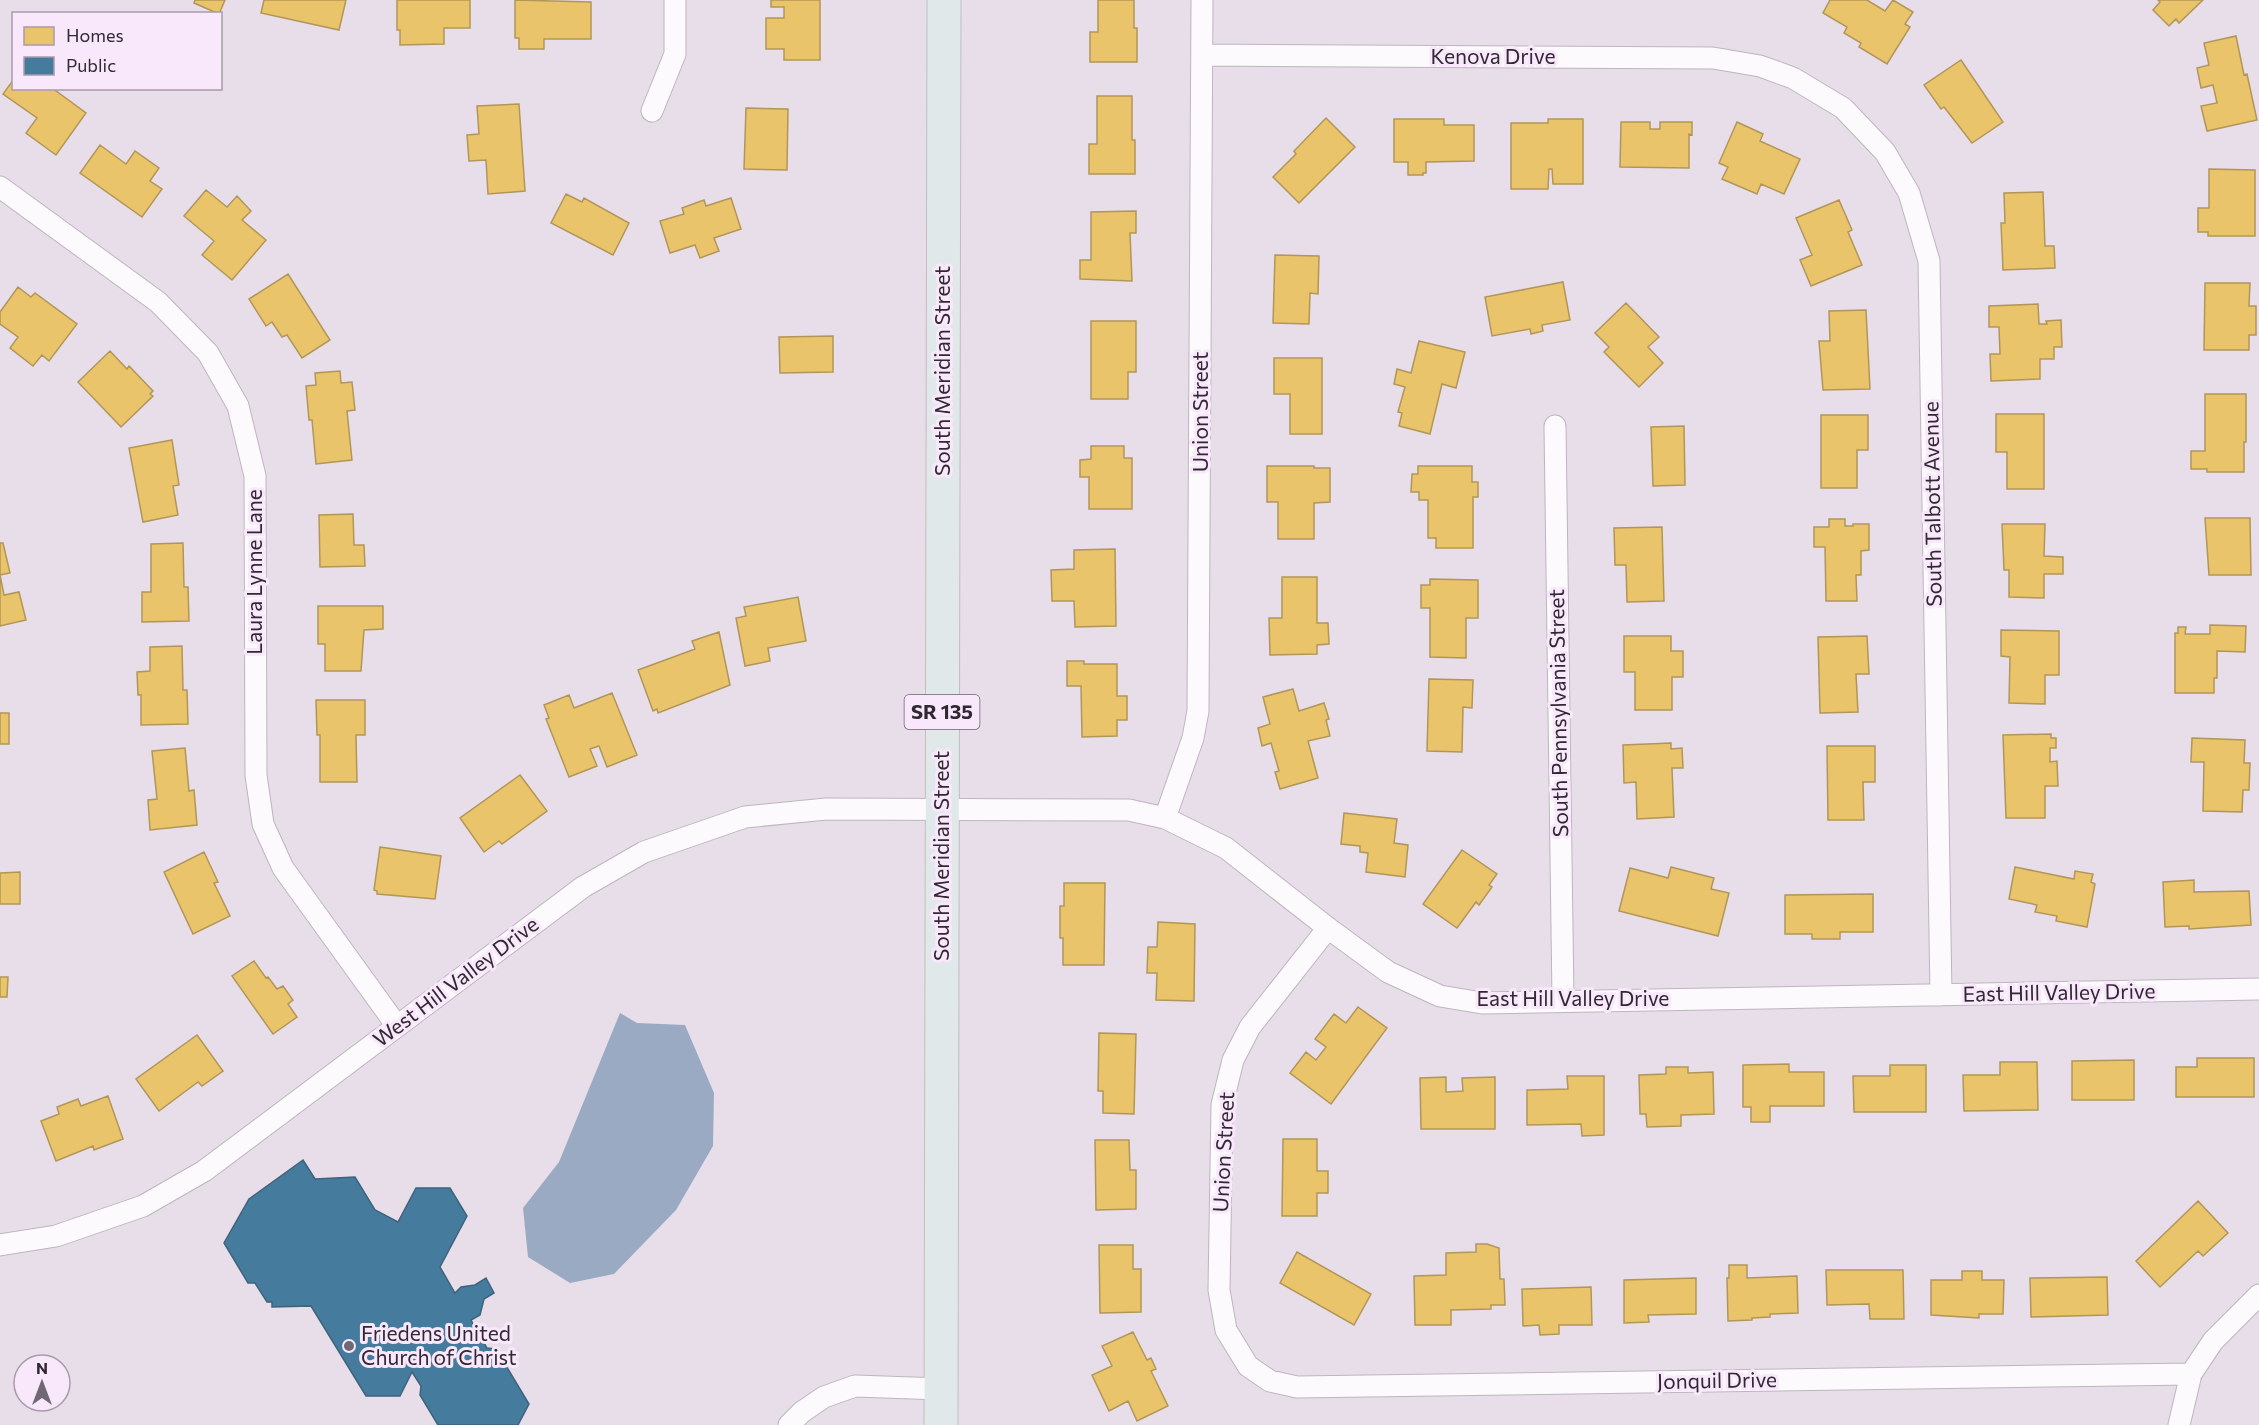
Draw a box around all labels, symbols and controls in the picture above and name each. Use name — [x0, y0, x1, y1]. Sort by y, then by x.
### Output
legend — [12, 12, 222, 90]
text: Homes — [66, 24, 124, 46]
street label: Kenova Drive — [1431, 43, 1555, 68]
text: Public — [66, 54, 116, 76]
street label: South Meridian Street — [929, 266, 954, 476]
street label: Union Street — [1187, 352, 1212, 472]
street label: South Talbott Avenue — [1917, 401, 1946, 607]
street label: Laura Lynne Lane — [241, 489, 266, 655]
street label: South Pennsylvania Street — [1543, 589, 1572, 837]
road number: SR 135 — [904, 695, 980, 729]
street label: South Meridian Street — [928, 751, 953, 961]
street label: West Hill Valley Drive — [368, 911, 543, 1051]
street label: East Hill Valley Drive — [1962, 977, 2156, 1006]
street label: East Hill Valley Drive — [1477, 985, 1669, 1010]
street label: Union Street — [1207, 1091, 1238, 1213]
place label: Friedens United Church of Christ — [361, 1320, 517, 1369]
marker: Friedens United Church of Christ — [342, 1339, 356, 1353]
north arrow — [12, 1353, 72, 1413]
text: N — [36, 1358, 48, 1377]
street label: Jonquil Drive — [1657, 1366, 1777, 1393]

